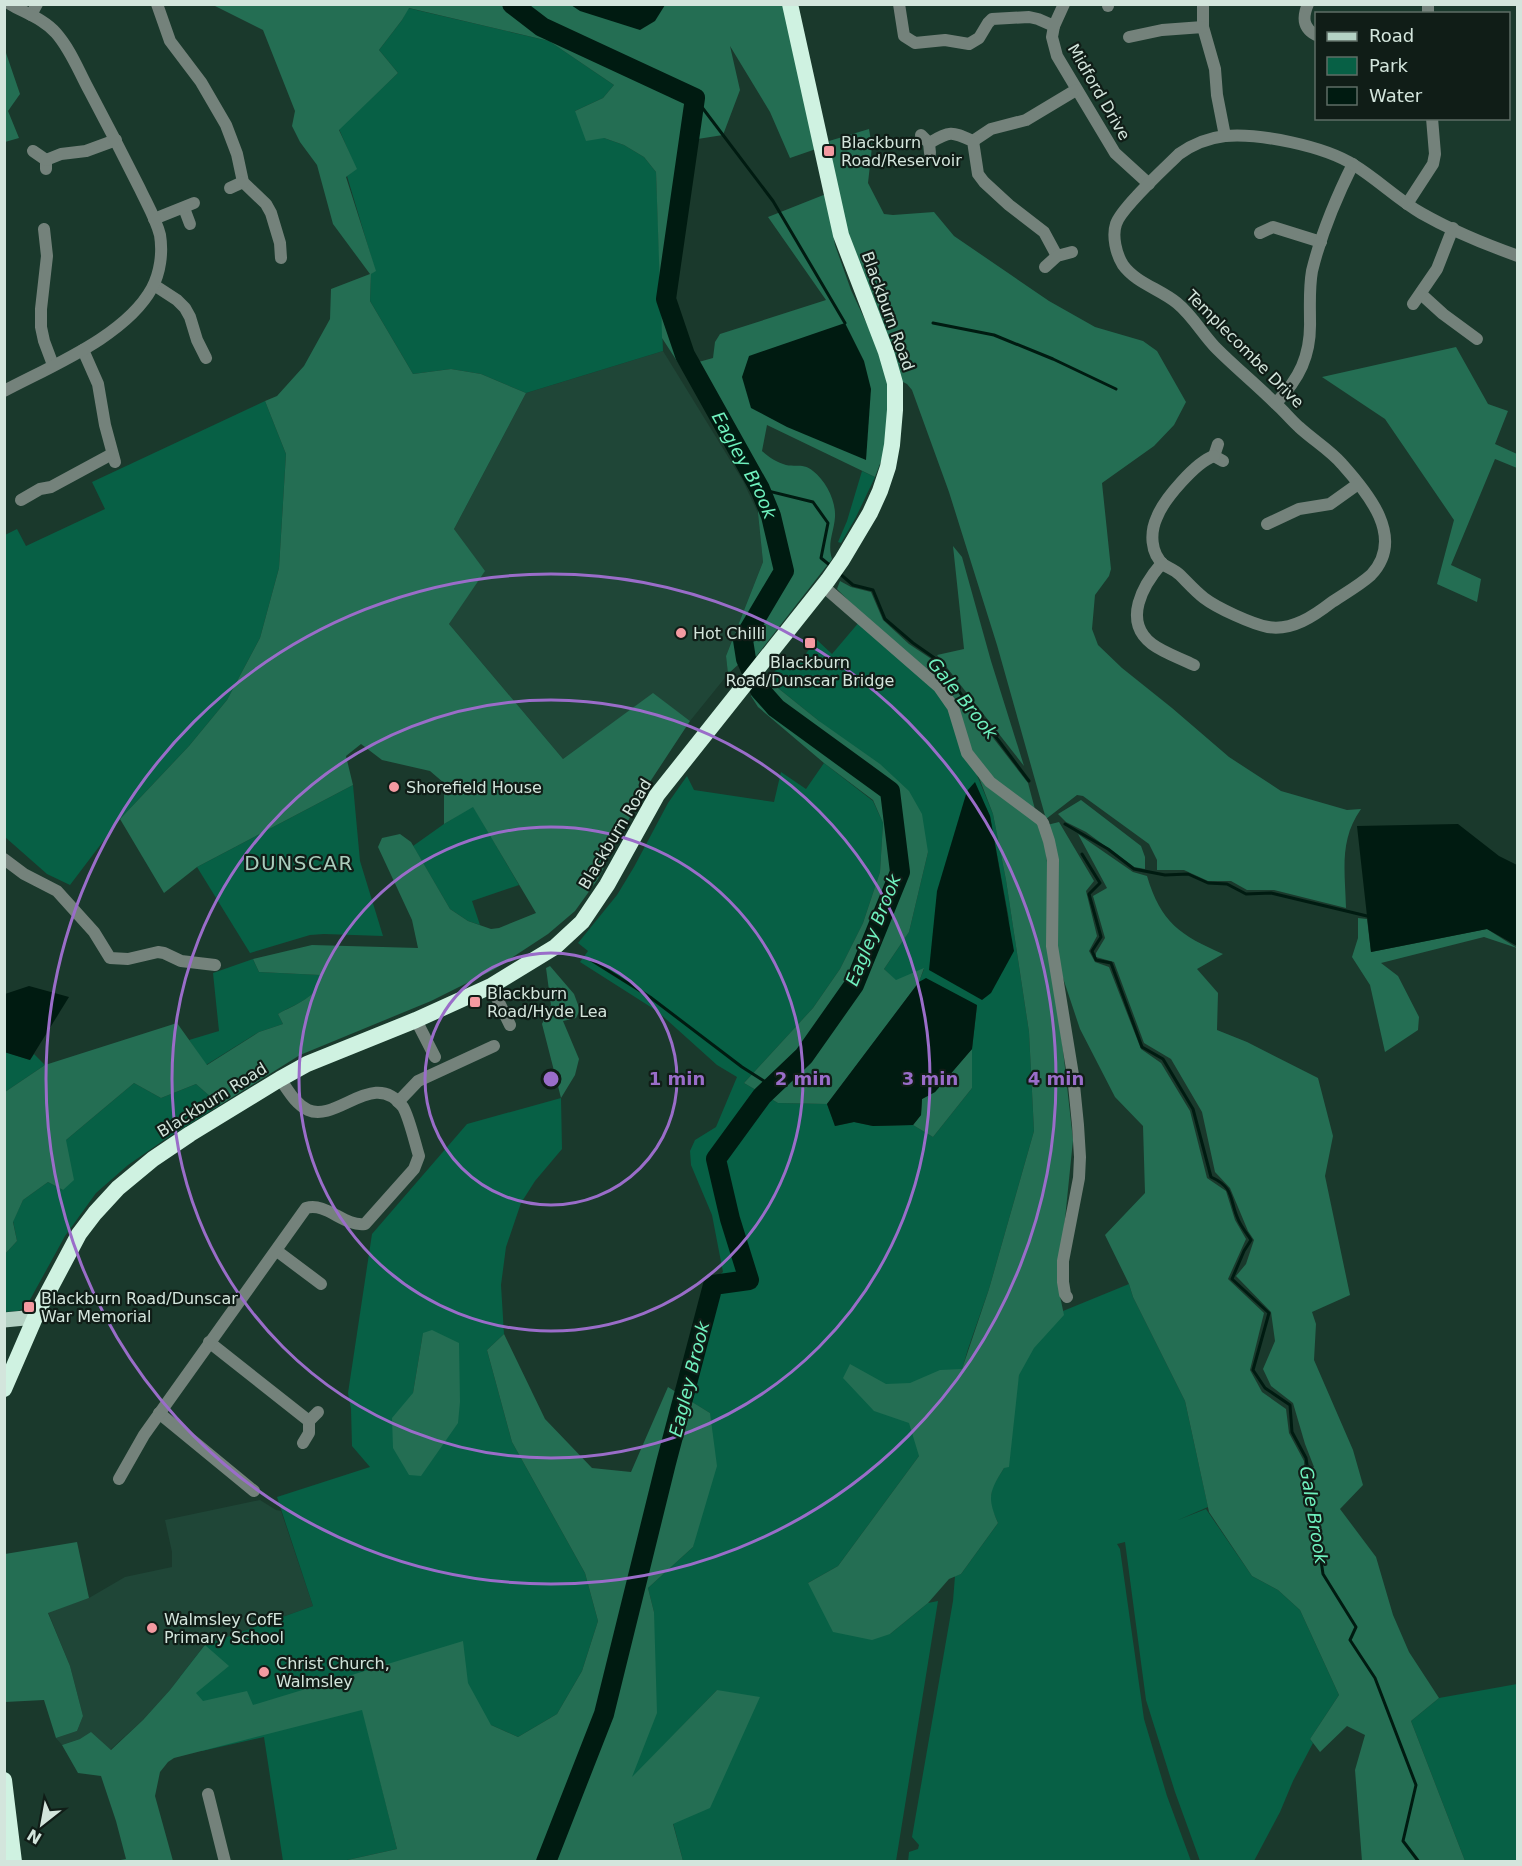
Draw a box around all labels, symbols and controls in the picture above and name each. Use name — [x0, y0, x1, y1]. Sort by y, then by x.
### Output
legend — [1315, 12, 1510, 120]
text: Road — [1369, 25, 1414, 46]
street label: Midford Drive — [1064, 40, 1134, 144]
text: Park — [1369, 55, 1408, 76]
text: Water — [1369, 85, 1423, 106]
place label: Blackburn Road/Reservoir — [841, 133, 962, 170]
marker: Blackburn Road/Reservoir — [822, 144, 836, 158]
street label: Blackburn Road — [858, 249, 918, 373]
street label: Templecombe Drive — [1181, 285, 1308, 412]
water label: Eagley Brook — [708, 407, 782, 523]
place label: Hot Chilli — [693, 624, 765, 643]
marker: Hot Chilli — [674, 626, 688, 640]
marker: Blackburn Road/Dunscar Bridge — [803, 636, 817, 650]
place label: Blackburn Road/Dunscar Bridge — [726, 653, 894, 690]
water label: Gale Brook — [924, 653, 1003, 744]
street label: Blackburn Road — [575, 775, 655, 893]
place label: Shorefield House — [406, 778, 542, 797]
marker: Shorefield House — [387, 780, 401, 794]
district label: DUNSCAR — [244, 851, 354, 875]
water label: Eagley Brook — [841, 870, 906, 989]
place label: Blackburn Road/Hyde Lea — [487, 984, 607, 1021]
marker: Blackburn Road/Hyde Lea — [468, 995, 482, 1009]
street label: Blackburn Road — [154, 1059, 270, 1141]
text: 1 min — [649, 1068, 705, 1089]
text: 2 min — [775, 1068, 831, 1089]
text: 3 min — [902, 1068, 958, 1089]
text: 4 min — [1028, 1068, 1084, 1089]
centre of rings — [541, 1069, 561, 1089]
place label: Blackburn Road/Dunscar War Memorial — [41, 1289, 238, 1326]
marker: Blackburn Road/Dunscar War Memorial — [22, 1300, 36, 1314]
water label: Eagley Brook — [664, 1317, 714, 1439]
water label: Gale Brook — [1296, 1464, 1332, 1567]
place label: Walmsley CofE Primary School — [164, 1610, 284, 1647]
marker: Walmsley CofE Primary School — [145, 1621, 159, 1635]
place label: Christ Church, Walmsley — [276, 1654, 390, 1691]
marker: Christ Church, Walmsley — [257, 1665, 271, 1679]
north arrow — [12, 1794, 72, 1854]
text: N — [24, 1825, 45, 1848]

